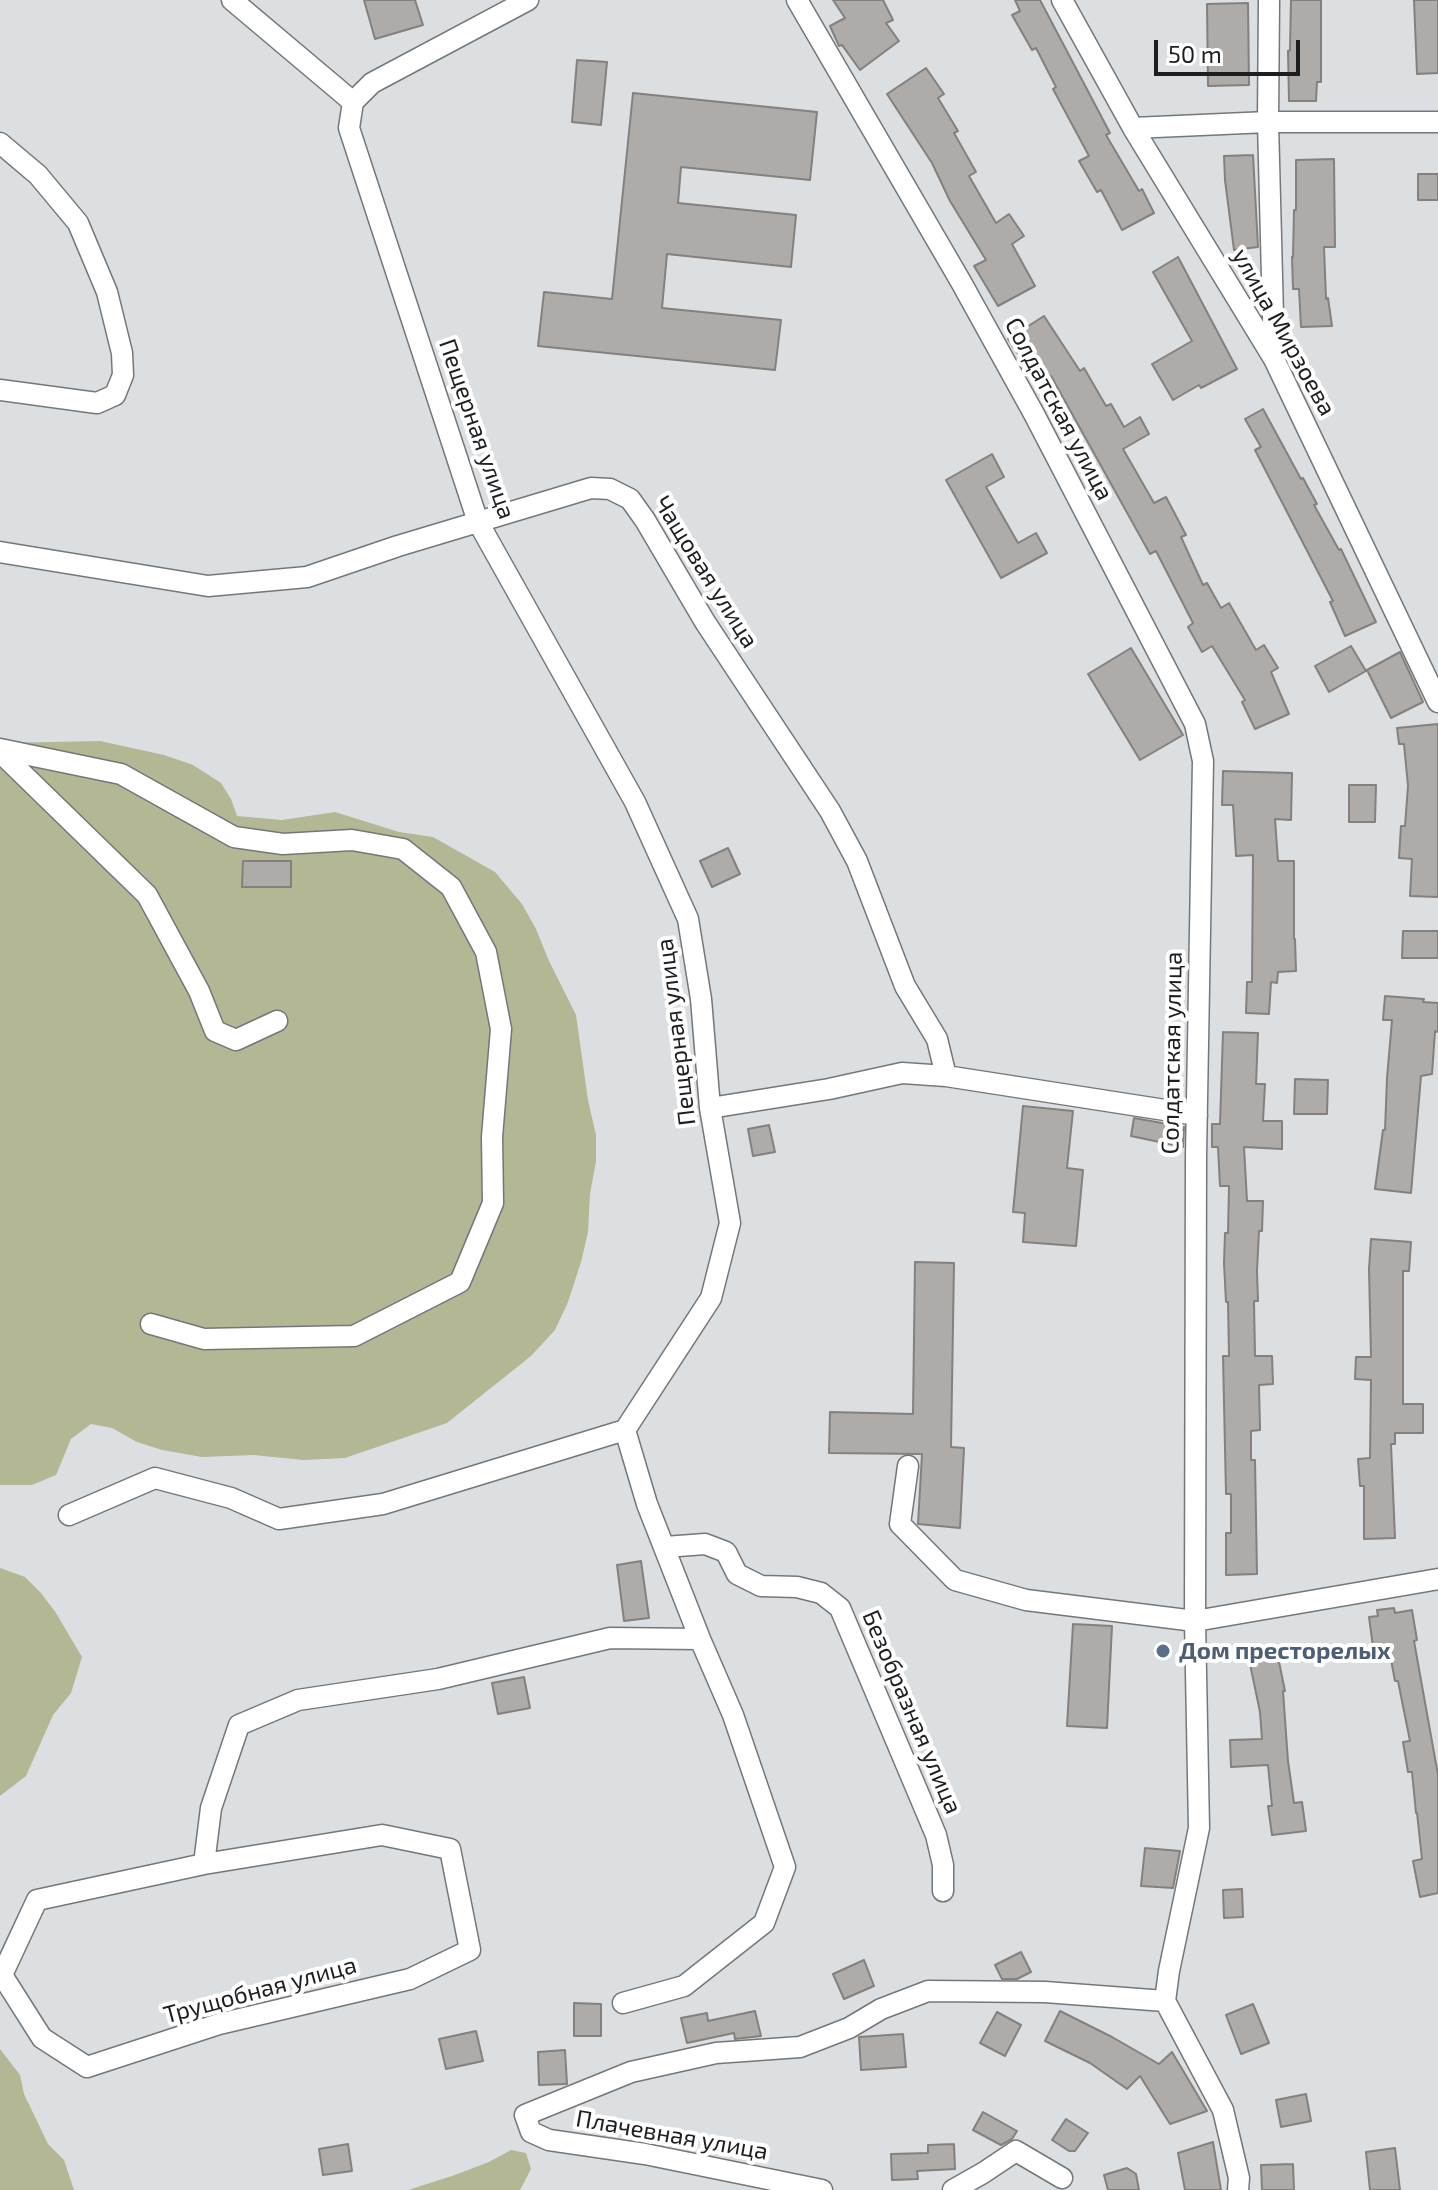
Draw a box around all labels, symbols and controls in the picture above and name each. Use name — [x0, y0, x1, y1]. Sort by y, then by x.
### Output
scale bar — [1158, 24, 1304, 74]
text: 50 m — [1168, 39, 1222, 68]
street label: улица Мирзоева — [1226, 243, 1342, 421]
street label: Солдатская улица — [999, 313, 1119, 505]
street label: Пещерная улица — [433, 335, 521, 523]
street label: Чащовая улица — [648, 491, 764, 653]
street label: Пещерная улица — [650, 937, 702, 1127]
street label: Солдатская улица — [1156, 951, 1188, 1155]
street label: Безобразная улица — [856, 1606, 968, 1818]
place label: Дом престорелых — [1179, 1637, 1391, 1665]
marker: Дом престорелых — [1154, 1642, 1172, 1660]
street label: Трущобная улица — [160, 1950, 360, 2030]
street label: Плачевная улица — [574, 2104, 770, 2166]

